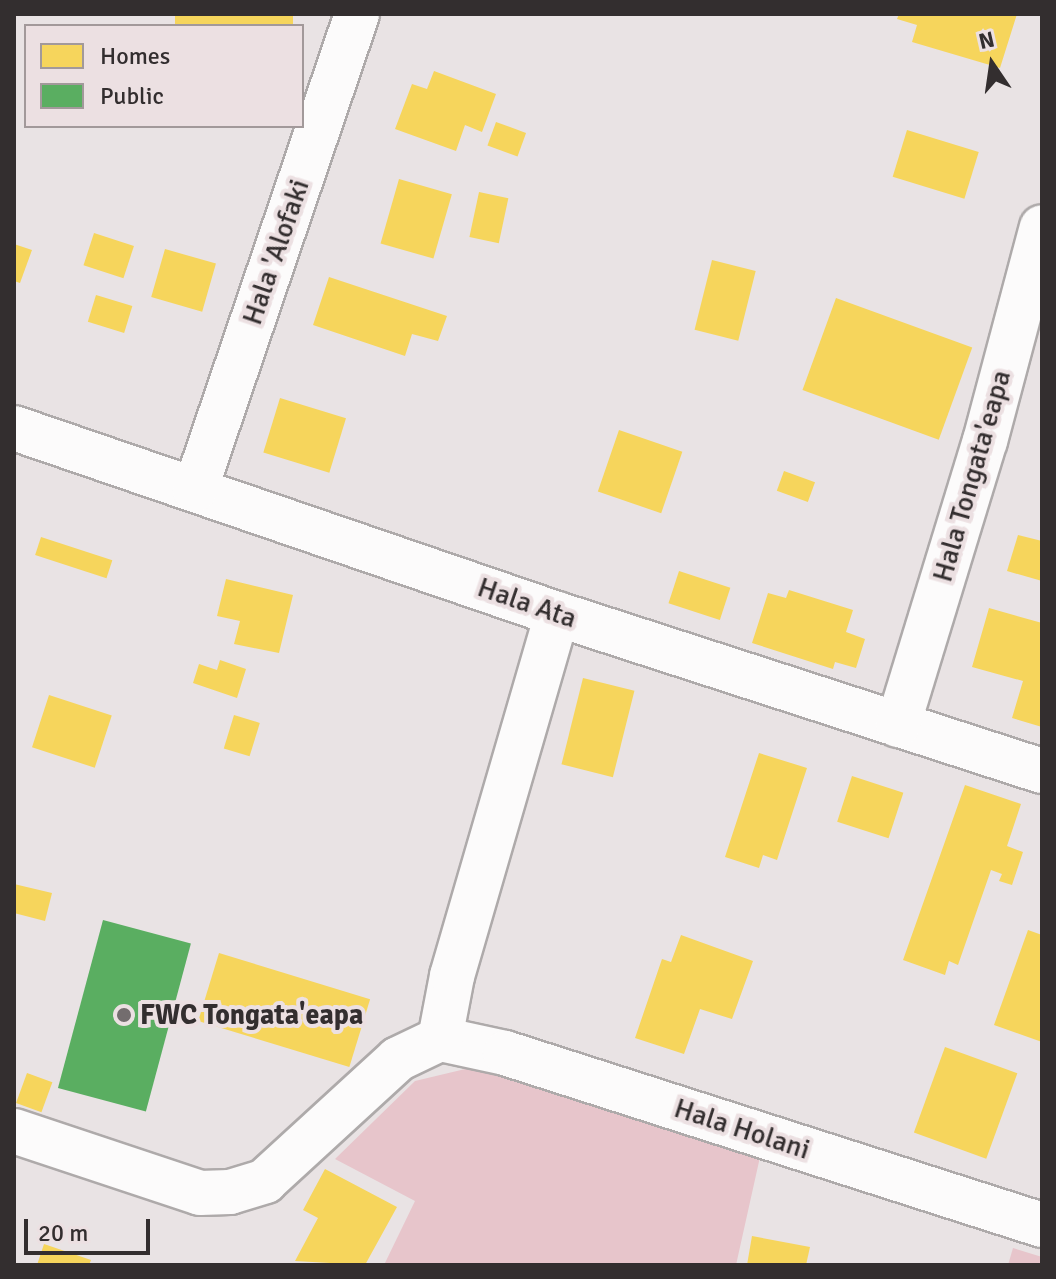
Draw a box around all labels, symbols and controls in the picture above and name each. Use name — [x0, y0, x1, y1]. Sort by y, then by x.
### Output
legend — [24, 24, 304, 128]
north arrow — [952, 24, 1032, 104]
text: N — [976, 25, 997, 55]
text: Homes — [100, 41, 170, 71]
text: Public — [100, 81, 164, 111]
street label: Hala 'Alofaki — [235, 175, 317, 329]
street label: Hala Tongata'eapa — [926, 366, 1018, 586]
street label: Hala Ata — [473, 570, 581, 636]
place label: FWC Tongata'eapa — [140, 998, 363, 1032]
marker: FWC Tongata'eapa — [115, 1006, 133, 1024]
street label: Hala Holani — [670, 1091, 814, 1167]
scale bar — [28, 1203, 154, 1253]
text: 20 m — [38, 1218, 88, 1248]

